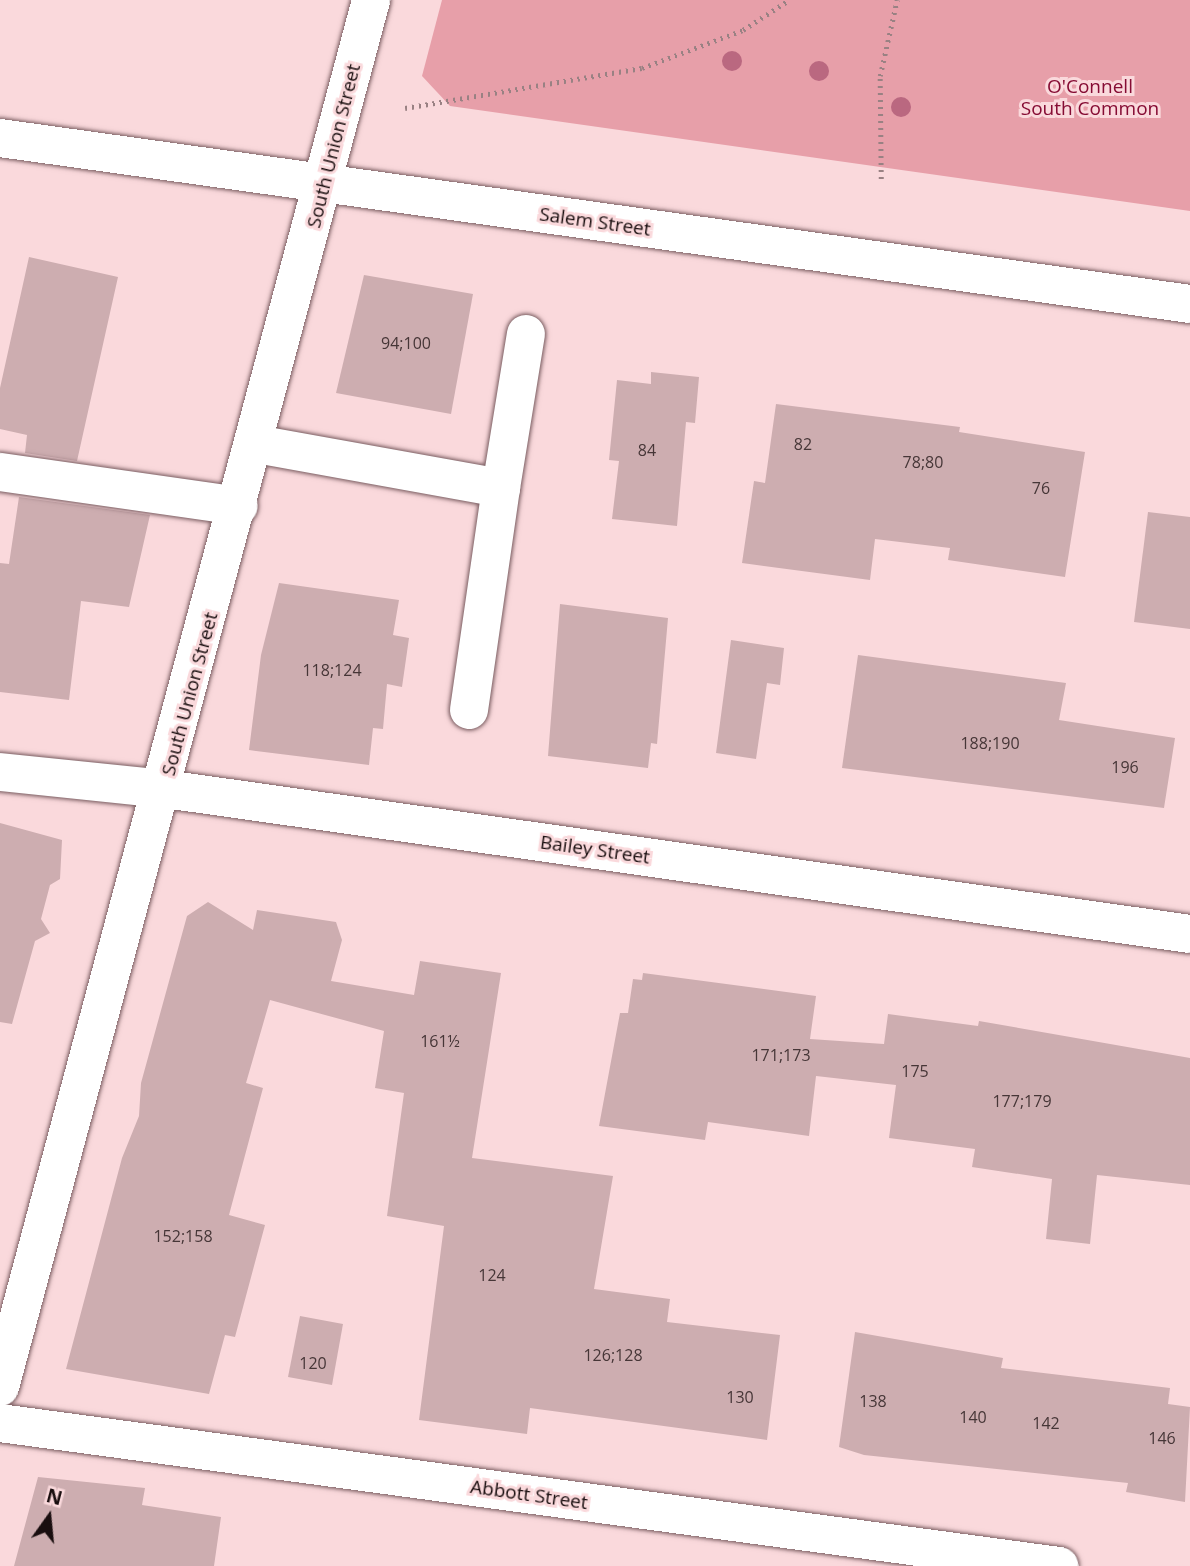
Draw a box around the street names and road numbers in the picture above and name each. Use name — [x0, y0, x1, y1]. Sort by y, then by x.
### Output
street label: South Union Street — [303, 62, 365, 230]
street label: Salem Street — [538, 203, 652, 241]
street label: South Union Street — [157, 610, 223, 778]
street label: Bailey Street — [539, 831, 651, 869]
street label: Abbott Street — [469, 1475, 589, 1515]

